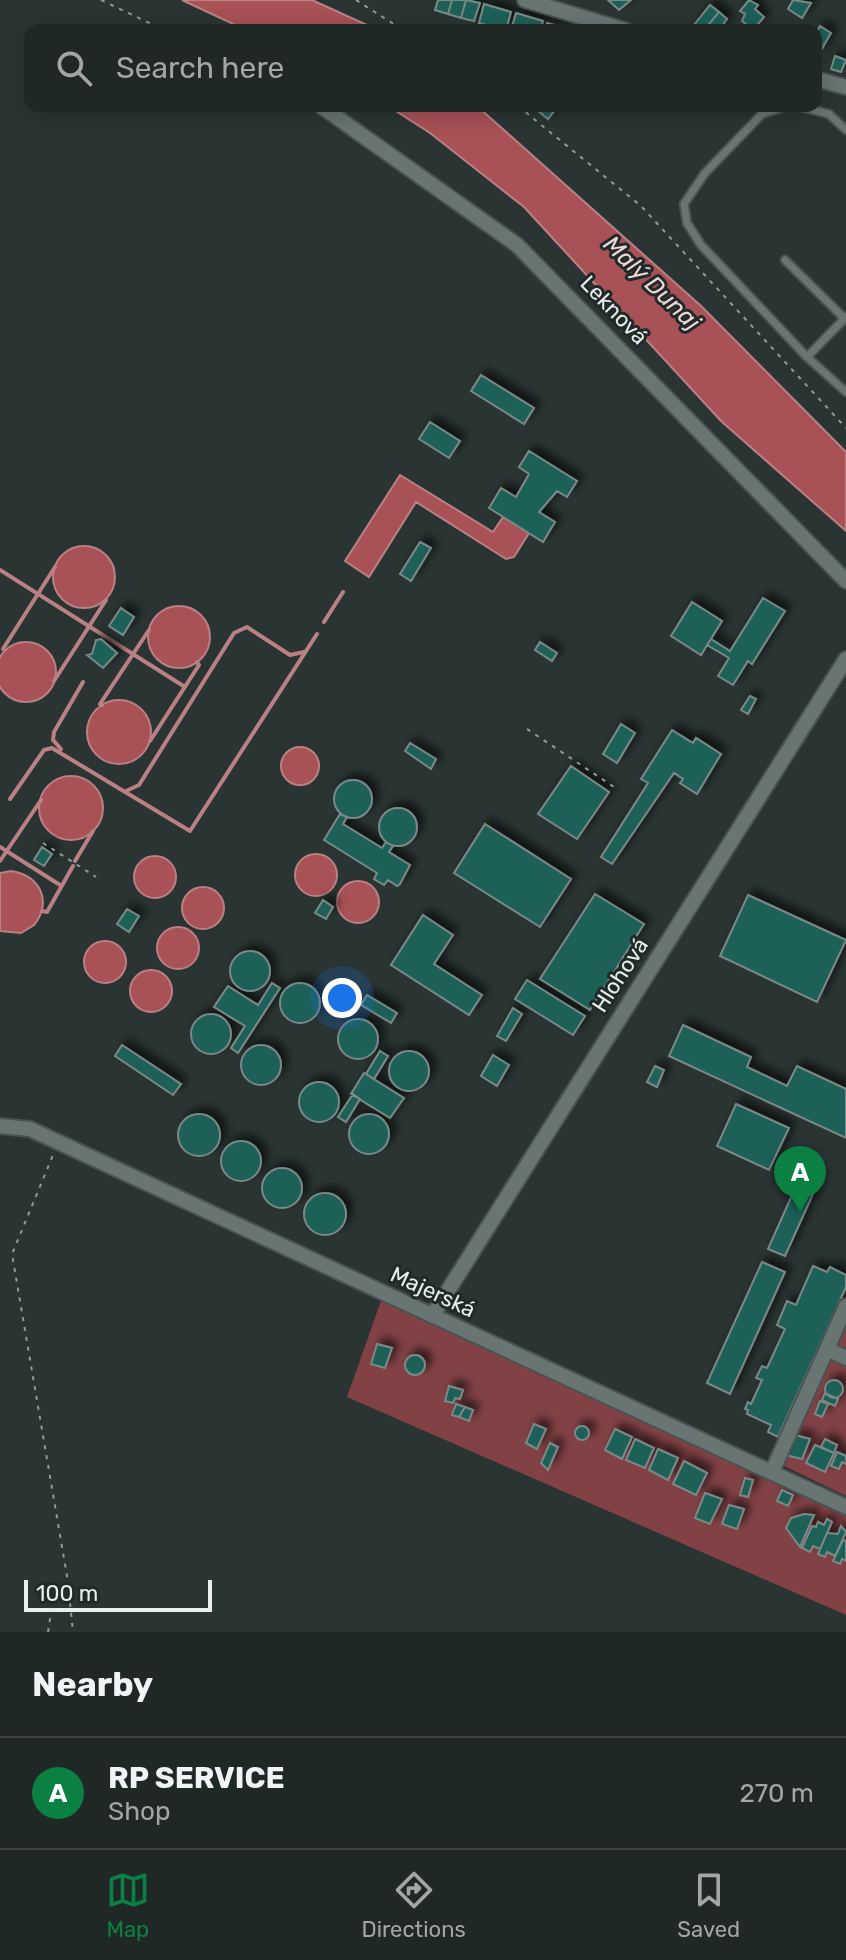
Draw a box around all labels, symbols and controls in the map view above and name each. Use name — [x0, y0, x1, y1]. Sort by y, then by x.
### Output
search box — [24, 24, 822, 112]
icon: search — [52, 46, 96, 90]
text: Search here — [116, 50, 284, 86]
water label: Malý Dunaj — [598, 230, 707, 337]
street label: Leknová — [575, 270, 653, 350]
street label: Hlohová — [586, 933, 654, 1017]
your location — [322, 978, 362, 1018]
pin: A — [774, 1146, 826, 1212]
street label: Majerská — [386, 1261, 480, 1323]
scale bar — [24, 1576, 212, 1612]
text: 100 m — [36, 1580, 98, 1607]
text: Nearby — [32, 1664, 153, 1705]
text: RP SERVICE — [108, 1760, 285, 1796]
text: A — [49, 1778, 67, 1809]
text: 270 m — [739, 1778, 814, 1809]
text: Shop — [108, 1796, 170, 1827]
tab: Map — [106, 1868, 150, 1943]
tab: Directions — [361, 1868, 466, 1943]
tab: Saved — [677, 1868, 740, 1943]

